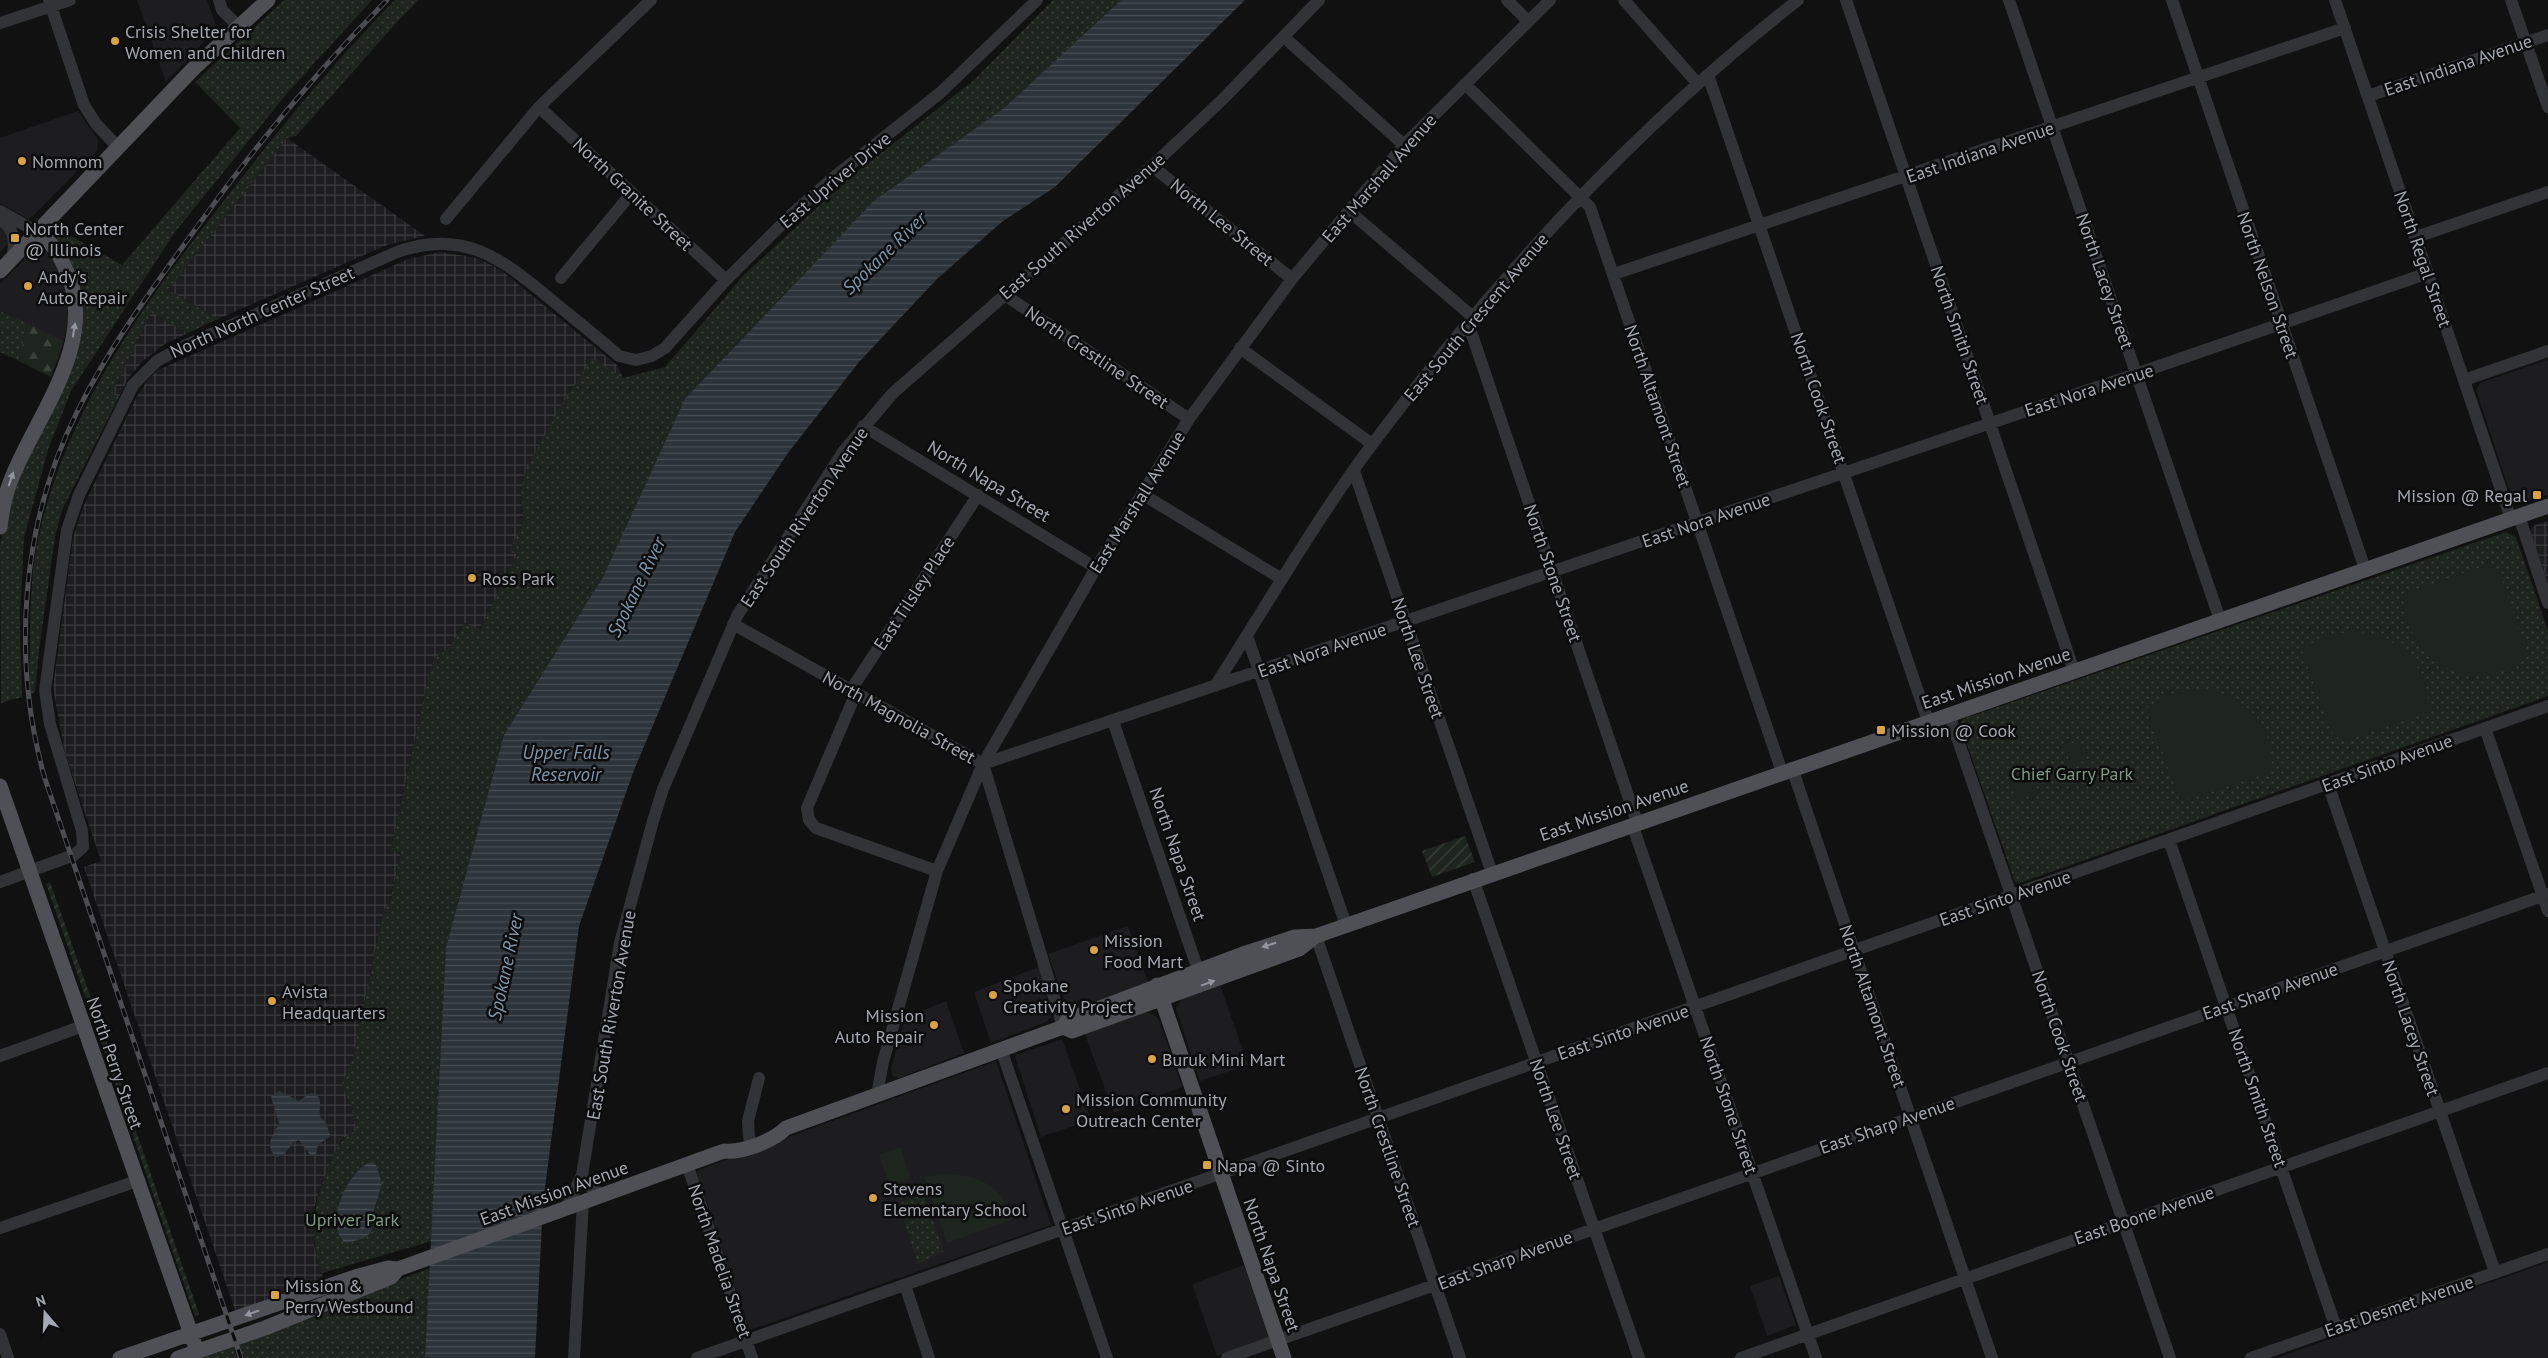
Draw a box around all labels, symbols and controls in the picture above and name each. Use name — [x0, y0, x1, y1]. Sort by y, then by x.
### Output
place label: Crisis Shelter for Women and Children — [125, 20, 285, 64]
street label: East Indiana Avenue — [2381, 29, 2535, 101]
marker: Crisis Shelter for Women and Children — [109, 35, 121, 47]
street label: East Marshall Avenue — [1317, 109, 1441, 247]
street label: East Indiana Avenue — [1903, 116, 2057, 188]
street label: East Upriver Drive — [775, 127, 895, 233]
street label: North Granite Street — [568, 132, 698, 256]
street label: East South Riverton Avenue — [994, 148, 1170, 304]
place label: Nomnom — [32, 150, 103, 173]
marker: Nomnom — [16, 155, 28, 167]
street label: North Lee Street — [1166, 173, 1278, 271]
street label: North Regal Street — [2389, 188, 2457, 330]
water label: Spokane River — [837, 205, 933, 299]
street label: North Nelson Street — [2232, 209, 2304, 361]
street label: North Lacey Street — [2071, 210, 2139, 352]
place label: North Center @ Illinois — [25, 217, 124, 261]
street label: East South Crescent Avenue — [1399, 228, 1553, 406]
marker: North Center @ Illinois — [9, 232, 21, 244]
street label: North North Center Street — [166, 261, 358, 363]
street label: North Smith Street — [1926, 263, 1994, 407]
place label: Andy's Auto Repair — [38, 265, 127, 309]
marker: Andy's Auto Repair — [22, 280, 34, 292]
street label: North Crestline Street — [1021, 301, 1173, 413]
one-way arrow — [71, 322, 79, 338]
street label: North Altamont Street — [1619, 322, 1697, 490]
street label: North Cook Street — [1786, 329, 1852, 467]
street label: East Nora Avenue — [2022, 358, 2156, 422]
street label: East South Riverton Avenue — [735, 423, 873, 611]
street label: East Marshall Avenue — [1084, 427, 1190, 577]
street label: North Napa Street — [923, 435, 1055, 527]
one-way arrow — [8, 472, 16, 487]
place label: Mission @ Regal — [2397, 484, 2528, 507]
street label: East Nora Avenue — [1639, 487, 1773, 553]
marker: Mission @ Regal — [2531, 489, 2543, 501]
street label: North Stone Street — [1519, 501, 1587, 645]
water label: Spokane River — [601, 531, 671, 641]
street label: East Tilsley Place — [868, 531, 960, 655]
place label: Ross Park — [482, 567, 555, 590]
marker: Ross Park — [466, 572, 478, 584]
street label: North Lee Street — [1387, 595, 1449, 721]
street label: East Nora Avenue — [1255, 617, 1389, 683]
street label: East Mission Avenue — [1918, 642, 2074, 714]
street label: North Magnolia Street — [819, 665, 979, 769]
place label: Mission @ Cook — [1891, 719, 2016, 742]
marker: Mission @ Cook — [1875, 724, 1887, 736]
street label: East Sinto Avenue — [2319, 729, 2455, 797]
water label: Upper Falls Reservoir — [522, 740, 610, 786]
park label: Chief Garry Park — [2011, 762, 2134, 785]
street label: East Mission Avenue — [1536, 774, 1692, 846]
street label: North Napa Street — [1144, 784, 1212, 924]
street label: East Sinto Avenue — [1936, 865, 2074, 931]
street label: East South Riverton Avenue — [581, 908, 641, 1122]
water label: Spokane River — [482, 910, 528, 1023]
street label: North Altamont Street — [1834, 922, 1912, 1090]
place label: Mission Food Mart — [1104, 929, 1183, 973]
one-way arrow — [1261, 942, 1276, 950]
marker: Mission Food Mart — [1088, 944, 1100, 956]
street label: East Sharp Avenue — [2199, 957, 2341, 1025]
street label: North Lacey Street — [2377, 957, 2445, 1099]
street label: North Cook Street — [2027, 967, 2093, 1105]
place label: Spokane Creativity Project — [1003, 974, 1133, 1018]
one-way arrow — [1201, 979, 1216, 987]
place label: Avista Headquarters — [282, 980, 386, 1024]
marker: Spokane Creativity Project — [987, 989, 999, 1001]
street label: North Perry Street — [82, 994, 148, 1132]
marker: Avista Headquarters — [266, 995, 278, 1007]
street label: East Sinto Avenue — [1554, 999, 1692, 1065]
place label: Mission Auto Repair — [835, 1004, 924, 1048]
marker: Mission Auto Repair — [928, 1019, 940, 1031]
street label: North Smith Street — [2224, 1026, 2292, 1170]
street label: North Stone Street — [1695, 1033, 1763, 1177]
place label: Buruk Mini Mart — [1162, 1048, 1285, 1071]
marker: Buruk Mini Mart — [1146, 1053, 1158, 1065]
street label: North Lee Street — [1525, 1056, 1587, 1182]
street label: North Crestline Street — [1350, 1064, 1426, 1230]
place label: Mission Community Outreach Center — [1076, 1088, 1227, 1132]
street label: East Sharp Avenue — [1816, 1091, 1958, 1159]
marker: Mission Community Outreach Center — [1060, 1103, 1072, 1115]
place label: Napa @ Sinto — [1217, 1154, 1325, 1177]
street label: East Mission Avenue — [477, 1156, 631, 1230]
marker: Napa @ Sinto — [1201, 1159, 1213, 1171]
street label: East Sinto Avenue — [1058, 1174, 1196, 1240]
place label: Stevens Elementary School — [883, 1177, 1027, 1221]
street label: East Boone Avenue — [2071, 1180, 2217, 1250]
street label: North Madelia Street — [683, 1181, 757, 1341]
marker: Stevens Elementary School — [867, 1192, 879, 1204]
street label: North Napa Street — [1238, 1195, 1306, 1335]
park label: Upriver Park — [305, 1208, 399, 1231]
street label: East Sharp Avenue — [1434, 1225, 1576, 1295]
street label: East Desmet Avenue — [2322, 1270, 2476, 1342]
place label: Mission & Perry Westbound — [285, 1274, 414, 1318]
north arrow — [20, 1288, 70, 1338]
marker: Mission & Perry Westbound — [269, 1289, 281, 1301]
text: N — [33, 1291, 48, 1311]
one-way arrow — [244, 1309, 259, 1317]

